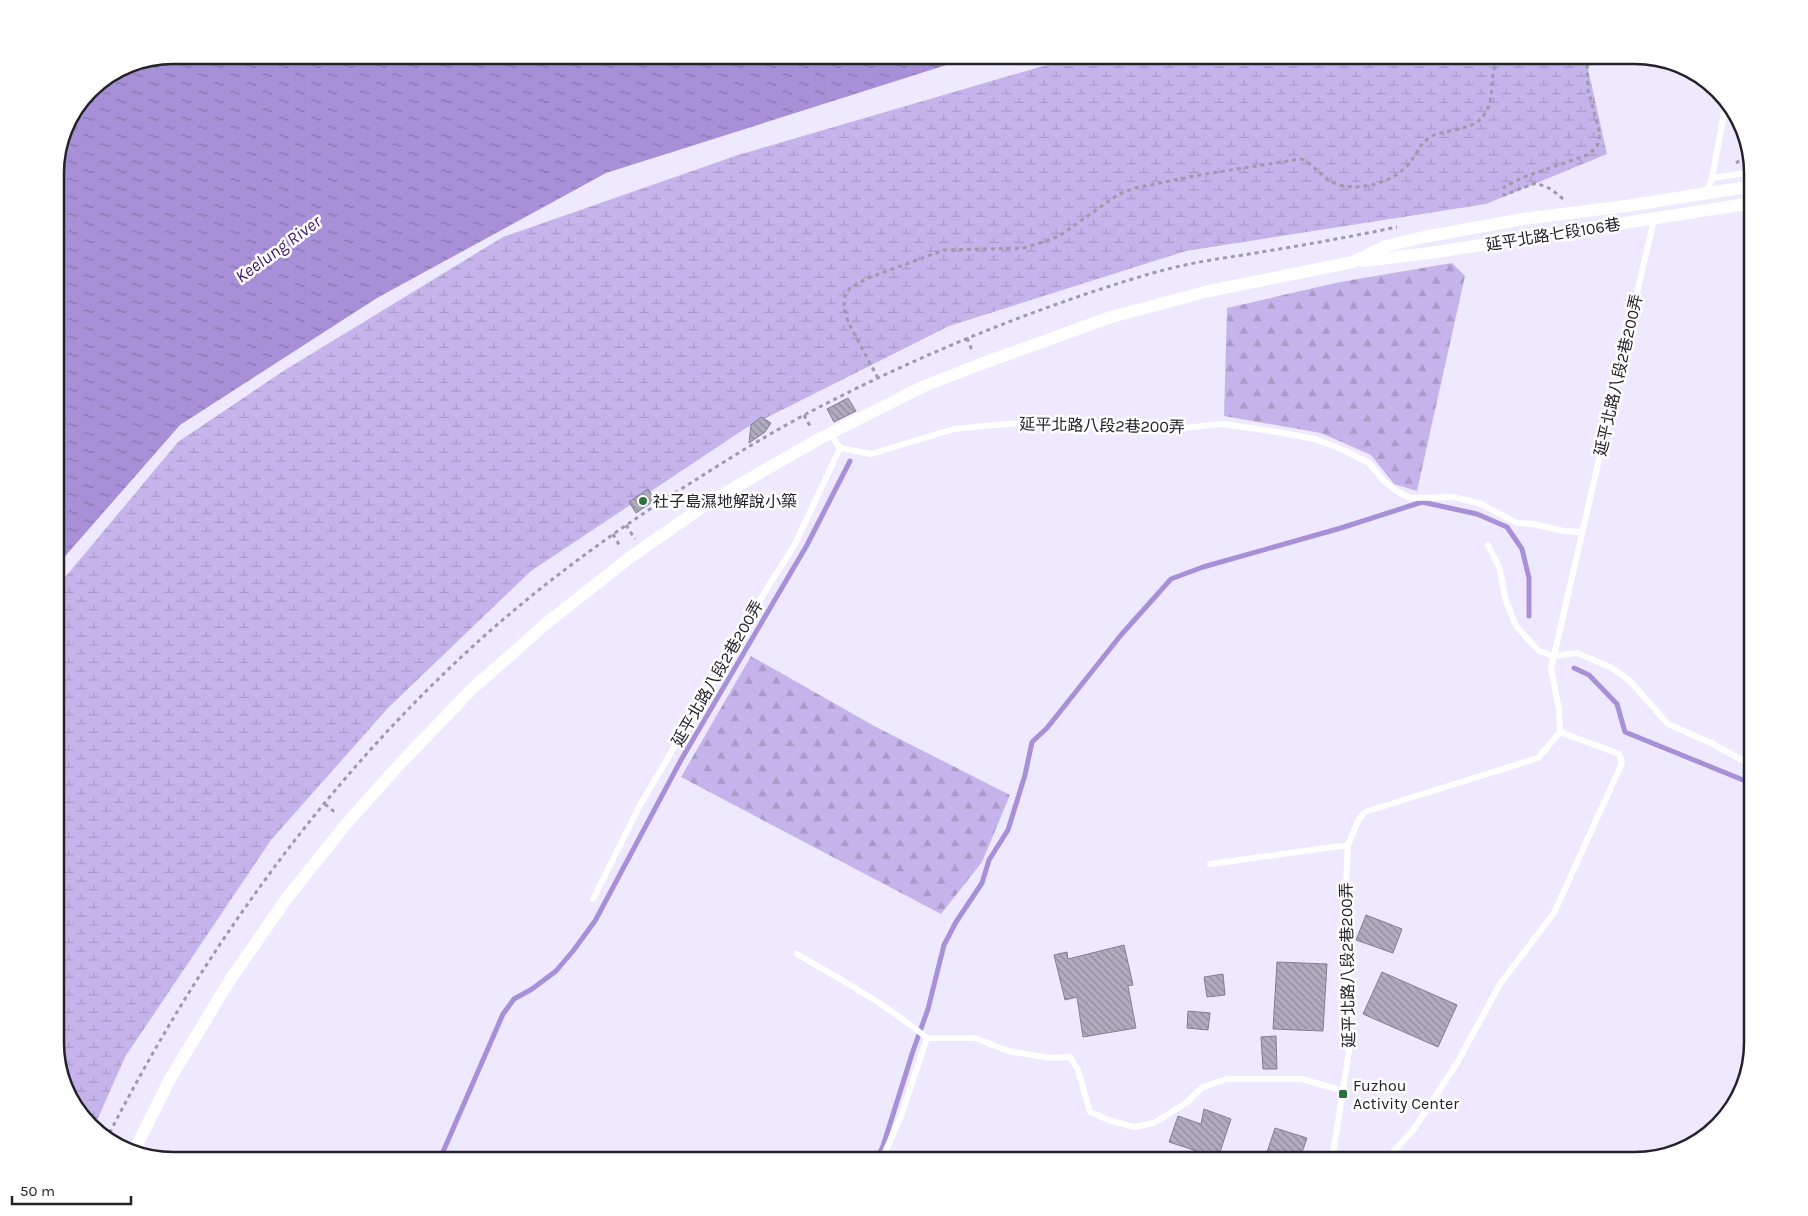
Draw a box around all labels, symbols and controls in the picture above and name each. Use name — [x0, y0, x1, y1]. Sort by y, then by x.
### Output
water label: Keelung River — [231, 210, 326, 288]
street label: 延平北路七段106巷 — [1484, 214, 1622, 255]
street label: 延平北路八段2巷200弄 — [1591, 292, 1646, 458]
street label: 延平北路八段2巷200弄 — [1019, 415, 1185, 436]
place label: 社子島濕地解說小築 — [653, 492, 797, 511]
marker: 社子島濕地解說小築 — [637, 495, 649, 507]
street label: 延平北路八段2巷200弄 — [668, 597, 767, 750]
street label: 延平北路八段2巷200弄 — [1337, 882, 1358, 1048]
place label: Fuzhou Activity Center — [1353, 1076, 1459, 1113]
marker: Fuzhou Activity Center — [1337, 1088, 1349, 1100]
scale bar — [12, 1174, 131, 1206]
text: 50 m — [20, 1182, 55, 1200]

